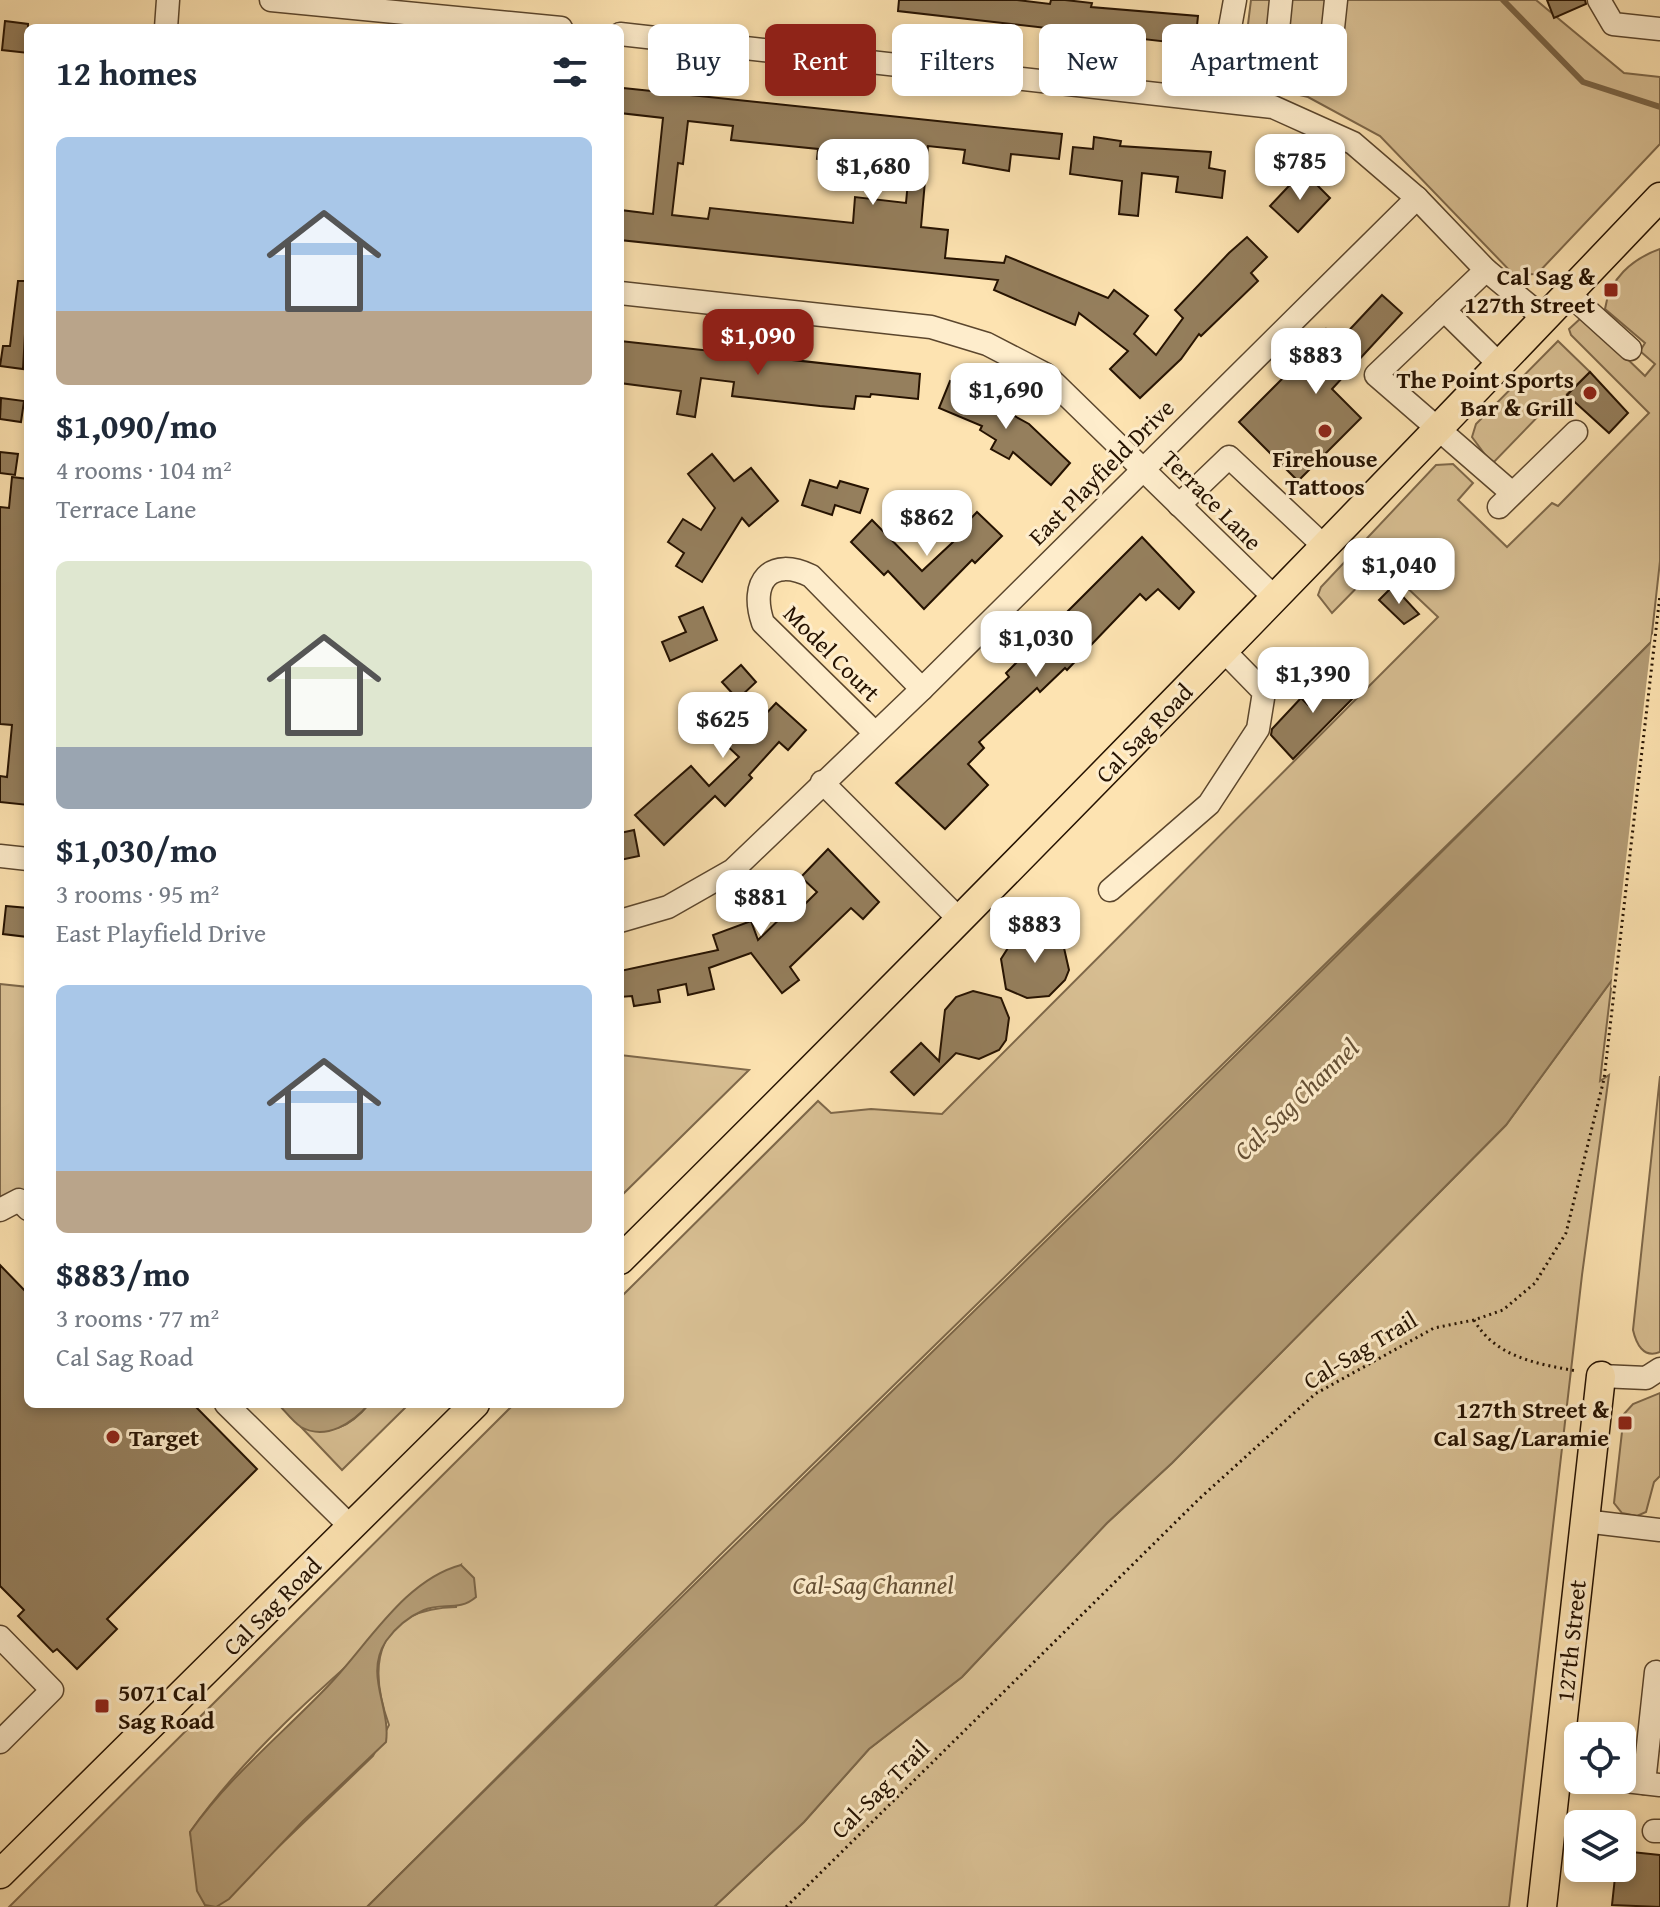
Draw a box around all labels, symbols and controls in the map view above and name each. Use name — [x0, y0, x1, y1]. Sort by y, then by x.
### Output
chip: Buy — [648, 24, 749, 96]
chip: Rent — [765, 24, 876, 96]
chip: Filters — [892, 24, 1023, 96]
chip: New — [1039, 24, 1146, 96]
chip: Apartment — [1162, 24, 1347, 96]
text: 12 homes — [56, 48, 197, 97]
icon: filters — [548, 50, 592, 94]
pin: $785 — [1253, 134, 1347, 202]
pin: $1,680 — [808, 139, 938, 207]
text: $785 — [1273, 140, 1327, 179]
text: $1,680 — [836, 145, 910, 184]
icon: home — [252, 189, 396, 333]
place label: Cal Sag & 127th Street — [1464, 259, 1595, 322]
marker: Cal Sag & 127th Street — [1602, 281, 1620, 299]
pin: $1,090 — [693, 309, 823, 377]
text: $1,090 — [721, 315, 795, 354]
pin: $883 — [1269, 328, 1363, 396]
text: $883 — [1289, 334, 1343, 373]
place label: The Point Sports Bar & Grill — [1396, 362, 1575, 425]
pin: $1,690 — [941, 363, 1071, 431]
text: $1,690 — [969, 369, 1043, 408]
marker: The Point Sports Bar & Grill — [1581, 384, 1599, 402]
street label: East Playfield Drive — [1020, 391, 1182, 553]
text: $1,090/mo — [56, 401, 217, 450]
marker: Firehouse Tattoos — [1316, 422, 1334, 440]
place label: Firehouse Tattoos — [1272, 441, 1378, 504]
street label: Terrace Lane — [1154, 442, 1270, 558]
text: 4 rooms · 104 m² — [56, 450, 232, 489]
text: Terrace Lane — [56, 489, 196, 528]
pin: $862 — [880, 490, 974, 558]
text: $862 — [900, 496, 954, 535]
pin: $1,040 — [1334, 538, 1464, 606]
text: $1,040 — [1362, 544, 1436, 583]
street label: Model Court — [776, 597, 889, 710]
pin: $1,030 — [971, 611, 1101, 679]
icon: home — [252, 613, 396, 757]
text: $1,030 — [999, 617, 1073, 656]
pin: $1,390 — [1248, 647, 1378, 715]
text: $1,390 — [1276, 653, 1350, 692]
street label: Cal Sag Road — [1087, 675, 1201, 791]
pin: $625 — [676, 692, 770, 760]
text: $625 — [696, 698, 750, 737]
text: $1,030/mo — [56, 825, 217, 874]
pin: $881 — [714, 870, 808, 938]
text: 3 rooms · 95 m² — [56, 874, 219, 913]
text: $881 — [734, 876, 788, 915]
pin: $883 — [988, 897, 1082, 965]
text: $883 — [1008, 903, 1062, 942]
text: East Playfield Drive — [56, 913, 266, 952]
water label: Cal-Sag Channel — [1224, 1029, 1368, 1169]
icon: home — [252, 1037, 396, 1181]
text: $883/mo — [56, 1249, 190, 1298]
text: 3 rooms · 77 m² — [56, 1298, 219, 1337]
street label: Cal-Sag Trail — [1296, 1302, 1424, 1398]
text: Cal Sag Road — [56, 1337, 194, 1376]
place label: 127th Street & Cal Sag/Laramie — [1434, 1392, 1609, 1455]
marker: 127th Street & Cal Sag/Laramie — [1616, 1414, 1634, 1432]
place label: Target — [129, 1420, 199, 1455]
marker: Target — [104, 1428, 122, 1446]
street label: Cal Sag Road — [215, 1549, 329, 1663]
water label: Cal-Sag Channel — [792, 1565, 954, 1604]
street label: 127th Street — [1547, 1578, 1595, 1704]
place label: 5071 Cal Sag Road — [118, 1675, 215, 1738]
marker: 5071 Cal Sag Road — [93, 1697, 111, 1715]
map controls — [1564, 1722, 1636, 1882]
button: locate — [1564, 1722, 1636, 1794]
street label: Cal-Sag Trail — [823, 1731, 938, 1846]
button: layers — [1564, 1810, 1636, 1882]

